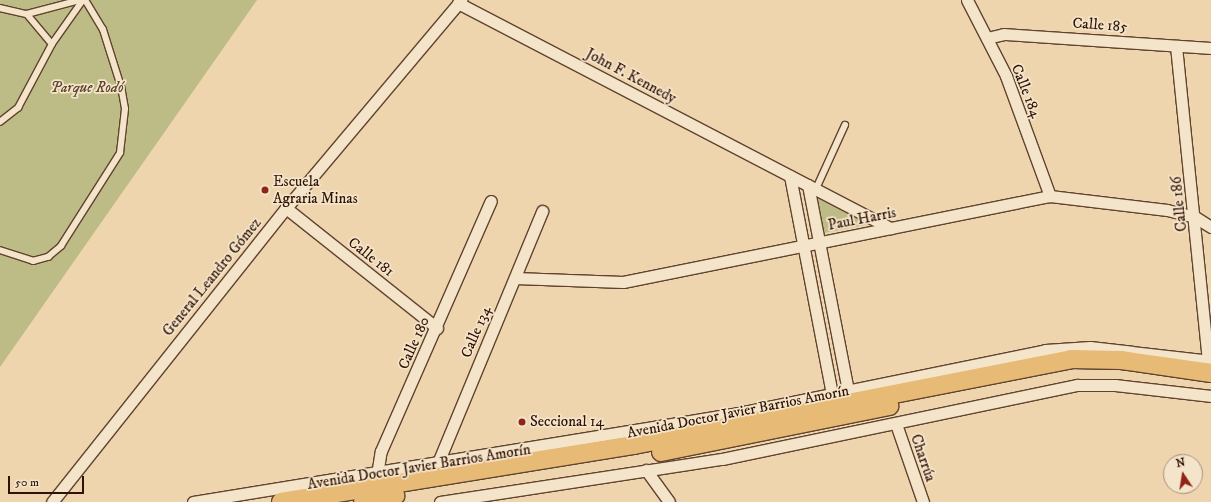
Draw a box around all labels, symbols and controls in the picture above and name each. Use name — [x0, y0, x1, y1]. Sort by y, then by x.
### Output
street label: Calle 185 — [1072, 14, 1128, 36]
street label: John F. Kennedy — [583, 45, 679, 107]
street label: Calle 184 — [1007, 61, 1045, 121]
park label: Parque Rodó — [50, 79, 124, 97]
place label: Escuela Agraria Minas — [273, 172, 358, 207]
street label: Calle 186 — [1167, 175, 1191, 233]
marker: Escuela Agraria Minas — [260, 185, 270, 195]
street label: Paul Harris — [826, 204, 898, 234]
street label: General Leandro Gómez — [159, 214, 265, 340]
street label: Calle 181 — [344, 234, 398, 280]
street label: Calle 134 — [457, 303, 495, 361]
street label: Calle 180 — [394, 314, 434, 372]
street label: Avenida Doctor Javier Barrios Amorín — [625, 382, 851, 442]
place label: Seccional 14 — [530, 413, 604, 431]
marker: Seccional 14 — [517, 417, 527, 427]
street label: Charrúa — [907, 432, 939, 484]
street label: Avenida Doctor Javier Barrios Amorín — [306, 440, 532, 494]
north arrow — [1163, 454, 1203, 494]
text: N — [1175, 455, 1187, 471]
scale bar — [10, 468, 86, 494]
text: 50 m — [15, 475, 39, 490]

